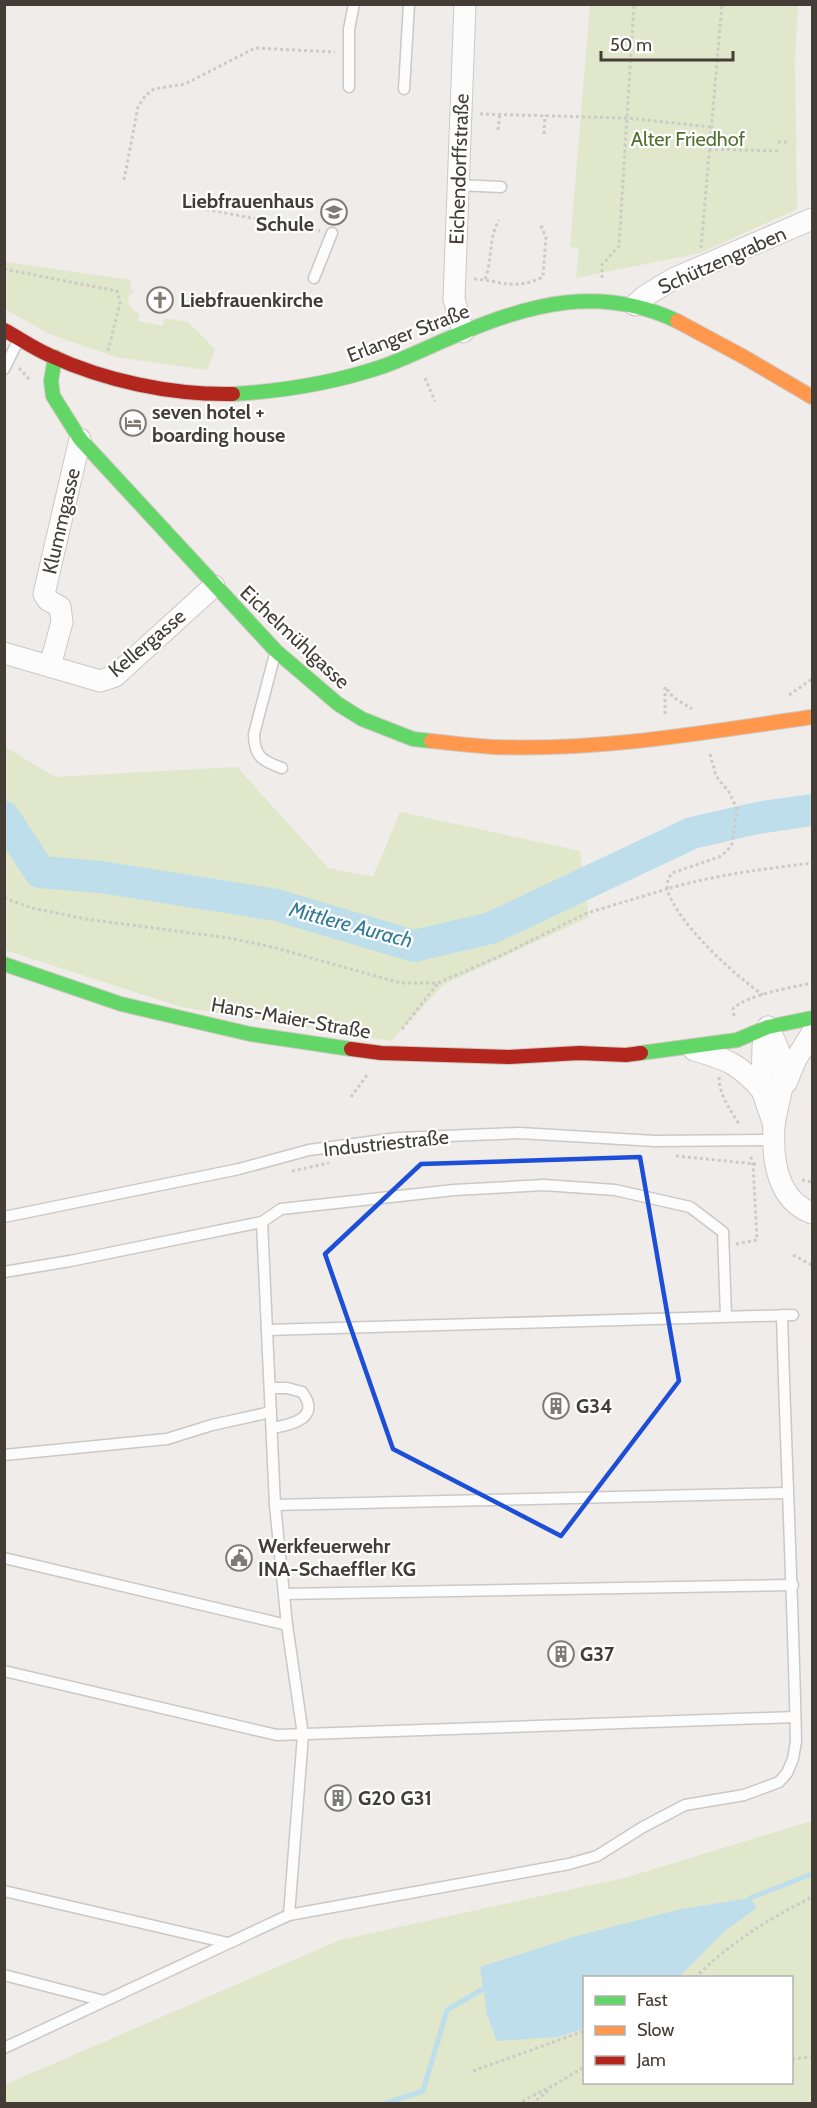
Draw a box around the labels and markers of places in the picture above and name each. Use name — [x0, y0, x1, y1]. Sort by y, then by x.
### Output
place label: Liebfrauenhaus Schule — [182, 189, 314, 236]
school or university icon: Liebfrauenhaus Schule — [319, 197, 349, 227]
church icon: Liebfrauenkirche — [145, 285, 175, 315]
place label: Liebfrauenkirche — [180, 288, 323, 312]
place label: seven hotel + boarding house — [152, 400, 285, 447]
hotel icon: seven hotel + boarding house — [118, 408, 148, 438]
building icon: G34 — [541, 1391, 571, 1421]
place label: G34 — [576, 1394, 612, 1418]
place label: Werkfeuerwehr INA-Schaeffler KG — [258, 1534, 416, 1581]
public building icon: Werkfeuerwehr INA-Schaeffler KG — [224, 1543, 254, 1573]
building icon: G37 — [546, 1639, 576, 1669]
place label: G37 — [580, 1642, 615, 1666]
building icon: G20 G31 — [323, 1783, 353, 1813]
place label: G20 G31 — [358, 1786, 432, 1810]

